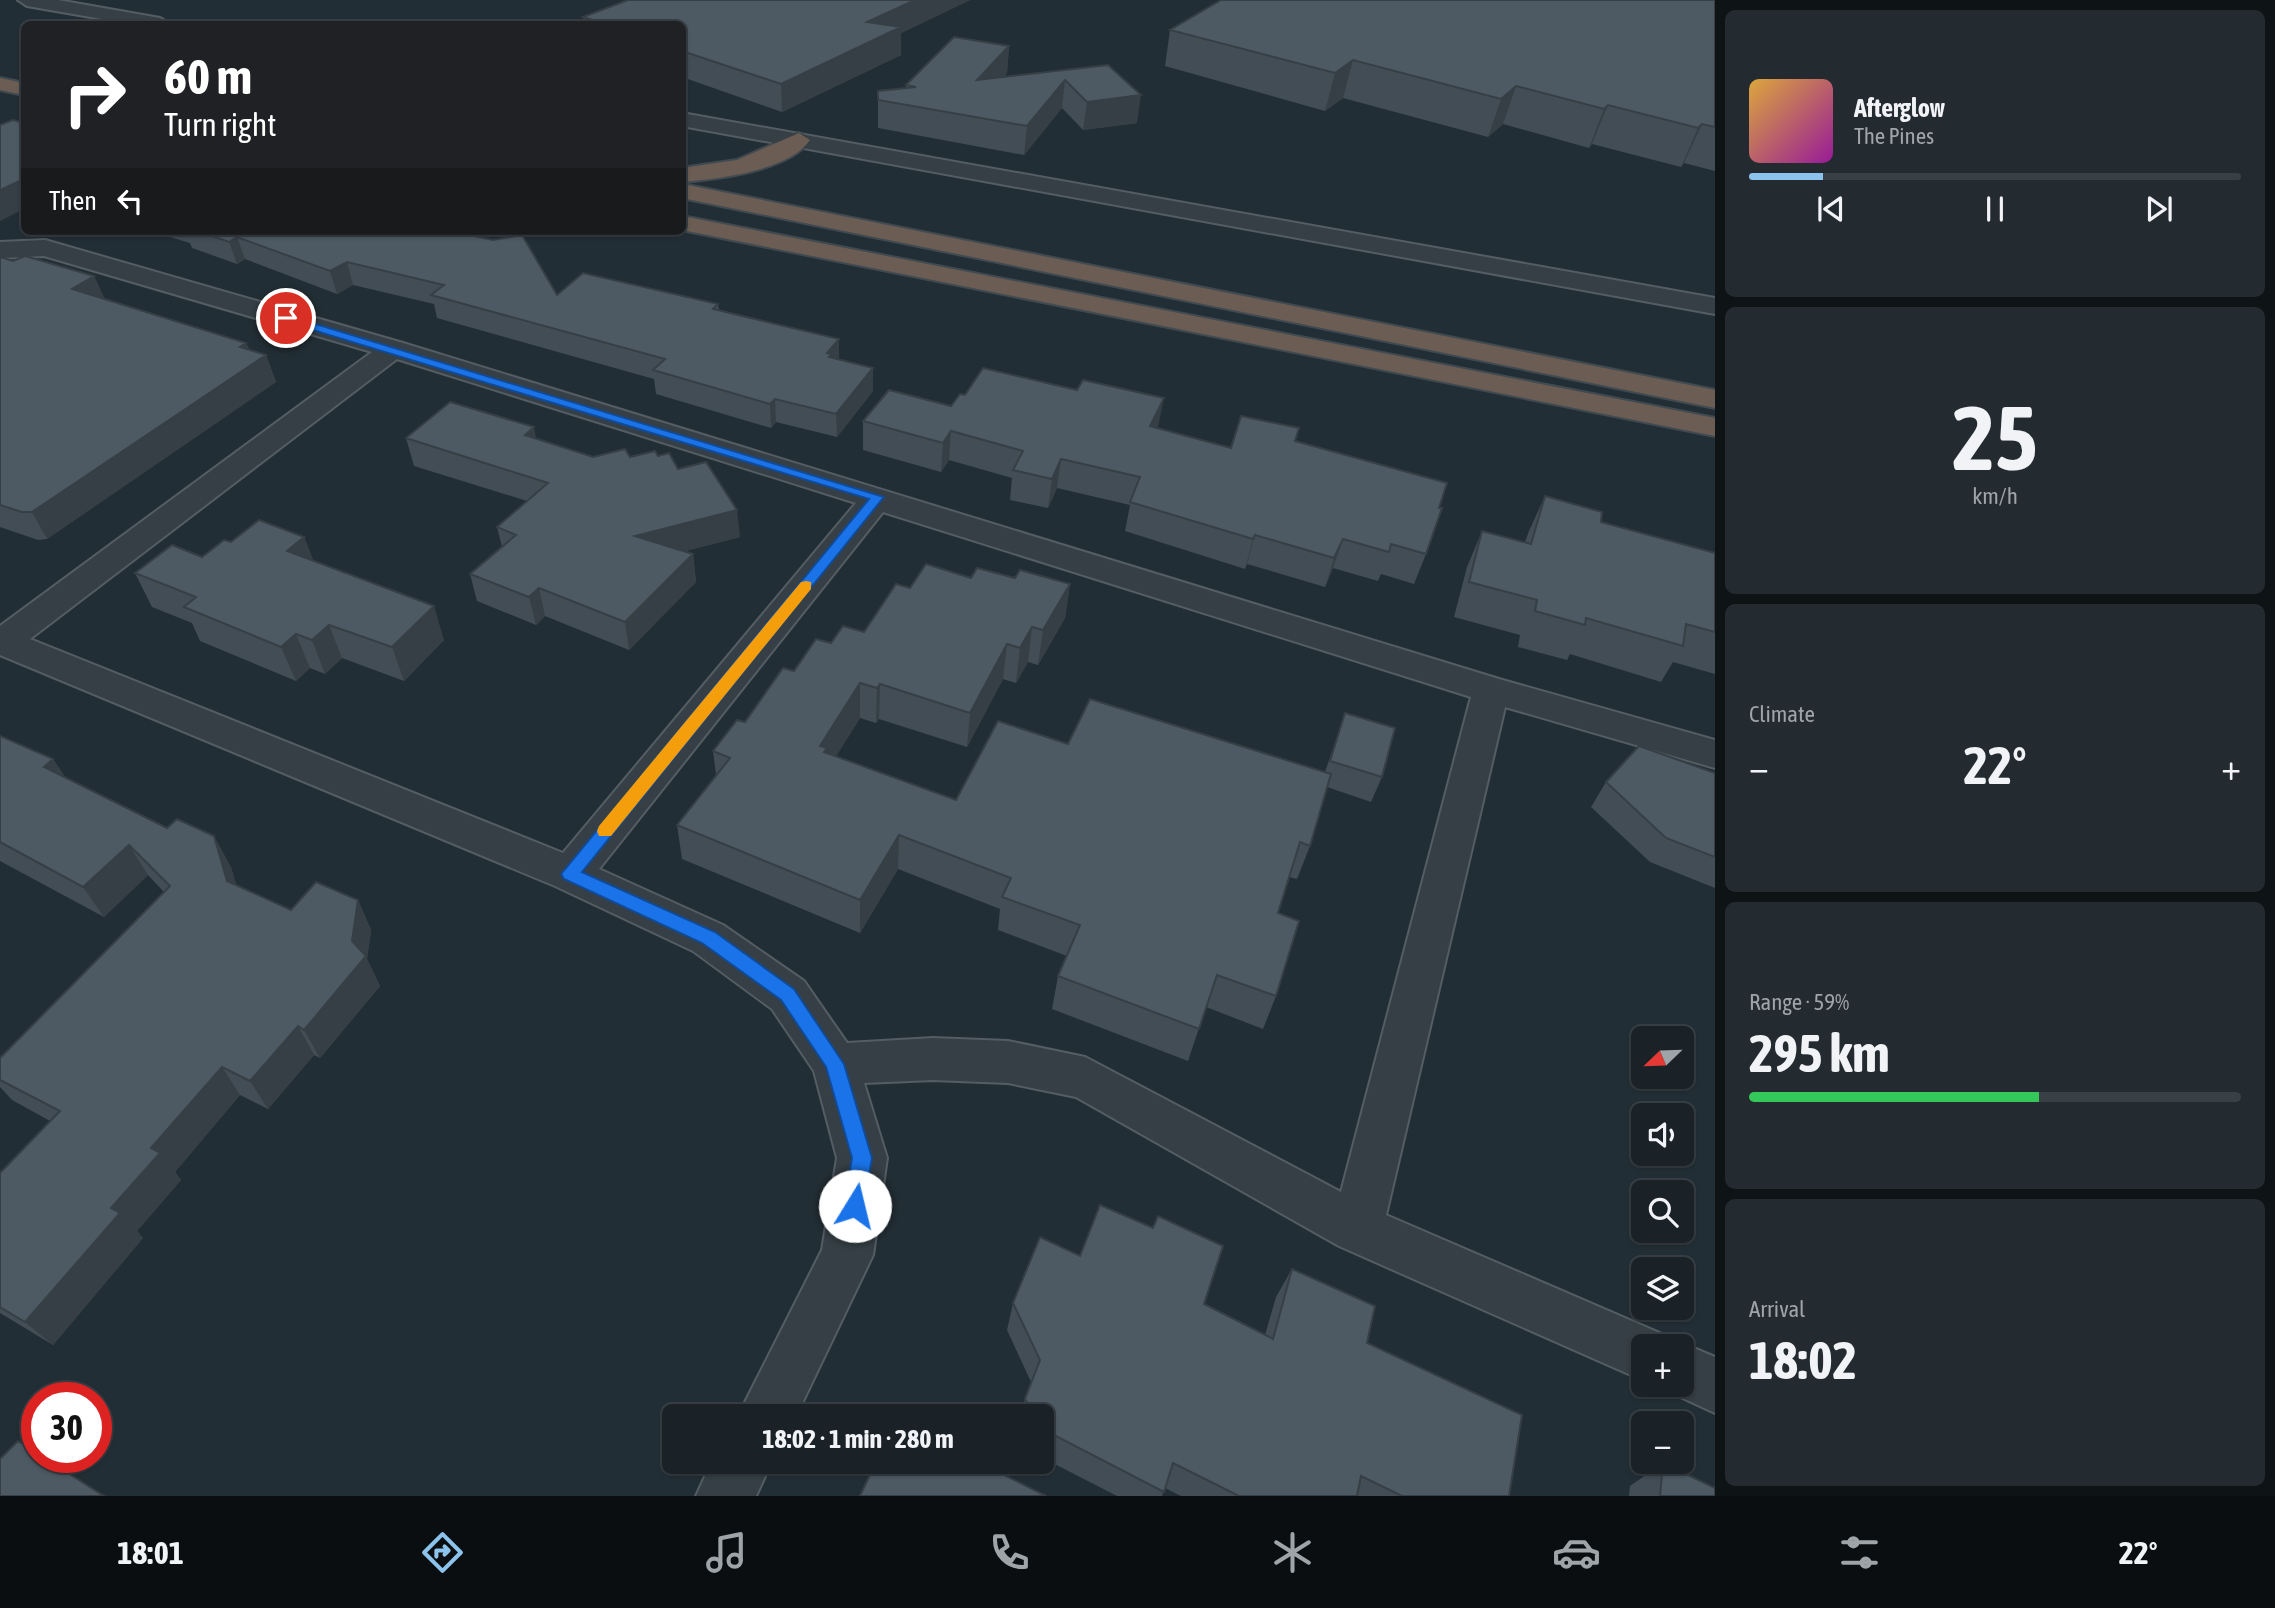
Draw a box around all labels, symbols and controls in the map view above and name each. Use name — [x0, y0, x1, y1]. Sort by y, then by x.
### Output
text: 60 m — [164, 48, 252, 104]
icon: right — [49, 49, 140, 140]
text: Afterglow — [1854, 93, 1945, 123]
text: Turn right — [164, 106, 277, 143]
text: The Pines — [1854, 123, 1934, 149]
icon: left — [111, 182, 149, 220]
text: Then — [49, 186, 97, 216]
icon: previous — [1812, 190, 1850, 228]
icon: pause — [1976, 190, 2014, 228]
icon: next — [2140, 190, 2178, 228]
pin — [256, 288, 316, 348]
icon: arrive — [267, 299, 305, 337]
text: 25 — [1952, 385, 2038, 489]
text: km/h — [1972, 483, 2018, 509]
text: Climate — [1749, 701, 1815, 727]
text: 22° — [1963, 735, 2027, 795]
text: − — [1749, 745, 1769, 788]
text: + — [2221, 745, 2241, 788]
text: Range · 59% — [1749, 989, 1849, 1015]
text: 295 km — [1749, 1023, 1890, 1083]
north arrow — [1631, 1026, 1694, 1088]
map controls — [1631, 1026, 1694, 1474]
button: sound — [1631, 1103, 1694, 1166]
position arrow — [818, 1169, 892, 1243]
button: search — [1631, 1180, 1694, 1243]
button: layers — [1631, 1257, 1694, 1320]
text: Arrival — [1749, 1296, 1805, 1322]
text: 18:02 — [1749, 1330, 1857, 1390]
button: + — [1631, 1334, 1694, 1397]
speed limit sign: 30 — [21, 1382, 112, 1473]
button: − — [1631, 1411, 1694, 1474]
text: 18:02 · 1 min · 280 m — [762, 1424, 954, 1454]
icon: directions — [418, 1528, 467, 1577]
icon: music — [702, 1528, 751, 1577]
icon: phone — [985, 1528, 1034, 1577]
icon: climate — [1268, 1528, 1317, 1577]
icon: car — [1552, 1528, 1601, 1577]
icon: filters — [1835, 1528, 1884, 1577]
text: 18:01 — [117, 1534, 184, 1571]
text: 22° — [2119, 1534, 2158, 1571]

